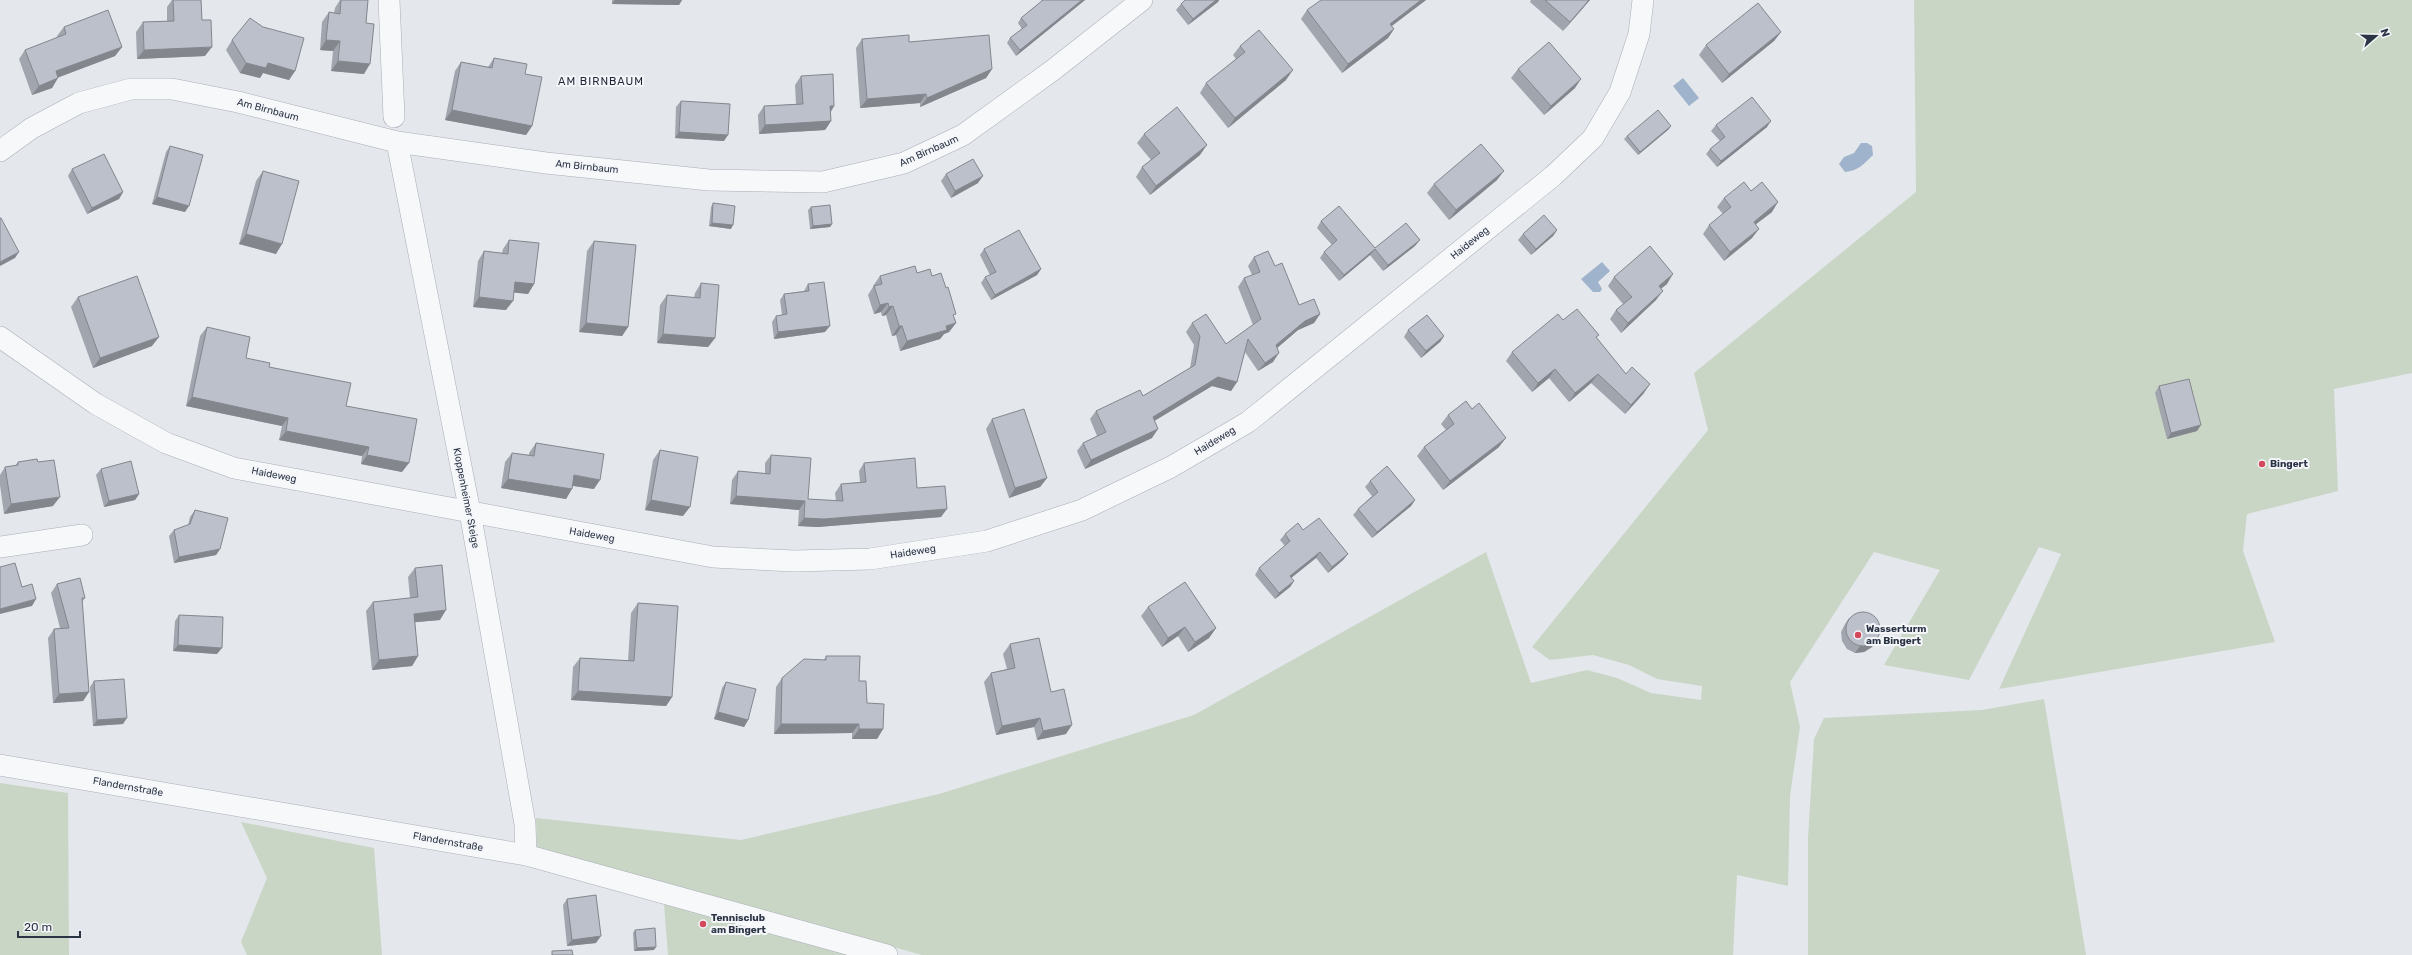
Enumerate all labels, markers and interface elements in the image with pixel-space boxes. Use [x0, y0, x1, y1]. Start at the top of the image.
north arrow [2356, 16, 2396, 56]
text: N [2377, 27, 2392, 39]
district label: AM BIRNBAUM [558, 75, 644, 88]
street label: Am Birnbaum [236, 96, 300, 124]
street label: Am Birnbaum [898, 133, 960, 169]
street label: Am Birnbaum [555, 158, 619, 176]
street label: Haideweg [1448, 224, 1492, 262]
street label: Haideweg [1192, 424, 1238, 458]
street label: Kloppenheimer Steige [450, 447, 482, 550]
place label: Bingert [2270, 458, 2308, 470]
marker: Bingert [2257, 459, 2267, 469]
street label: Haideweg [250, 465, 298, 485]
street label: Haideweg [568, 525, 616, 545]
street label: Haideweg [889, 542, 937, 562]
place label: Wasserturm am Bingert [1866, 623, 1926, 647]
marker: Wasserturm am Bingert [1853, 630, 1863, 640]
street label: Flandernstraße [92, 775, 164, 799]
street label: Flandernstraße [412, 830, 484, 854]
place label: Tennisclub am Bingert [711, 912, 766, 936]
scale bar [18, 913, 80, 939]
marker: Tennisclub am Bingert [698, 919, 708, 929]
text: 20 m [24, 920, 52, 934]

